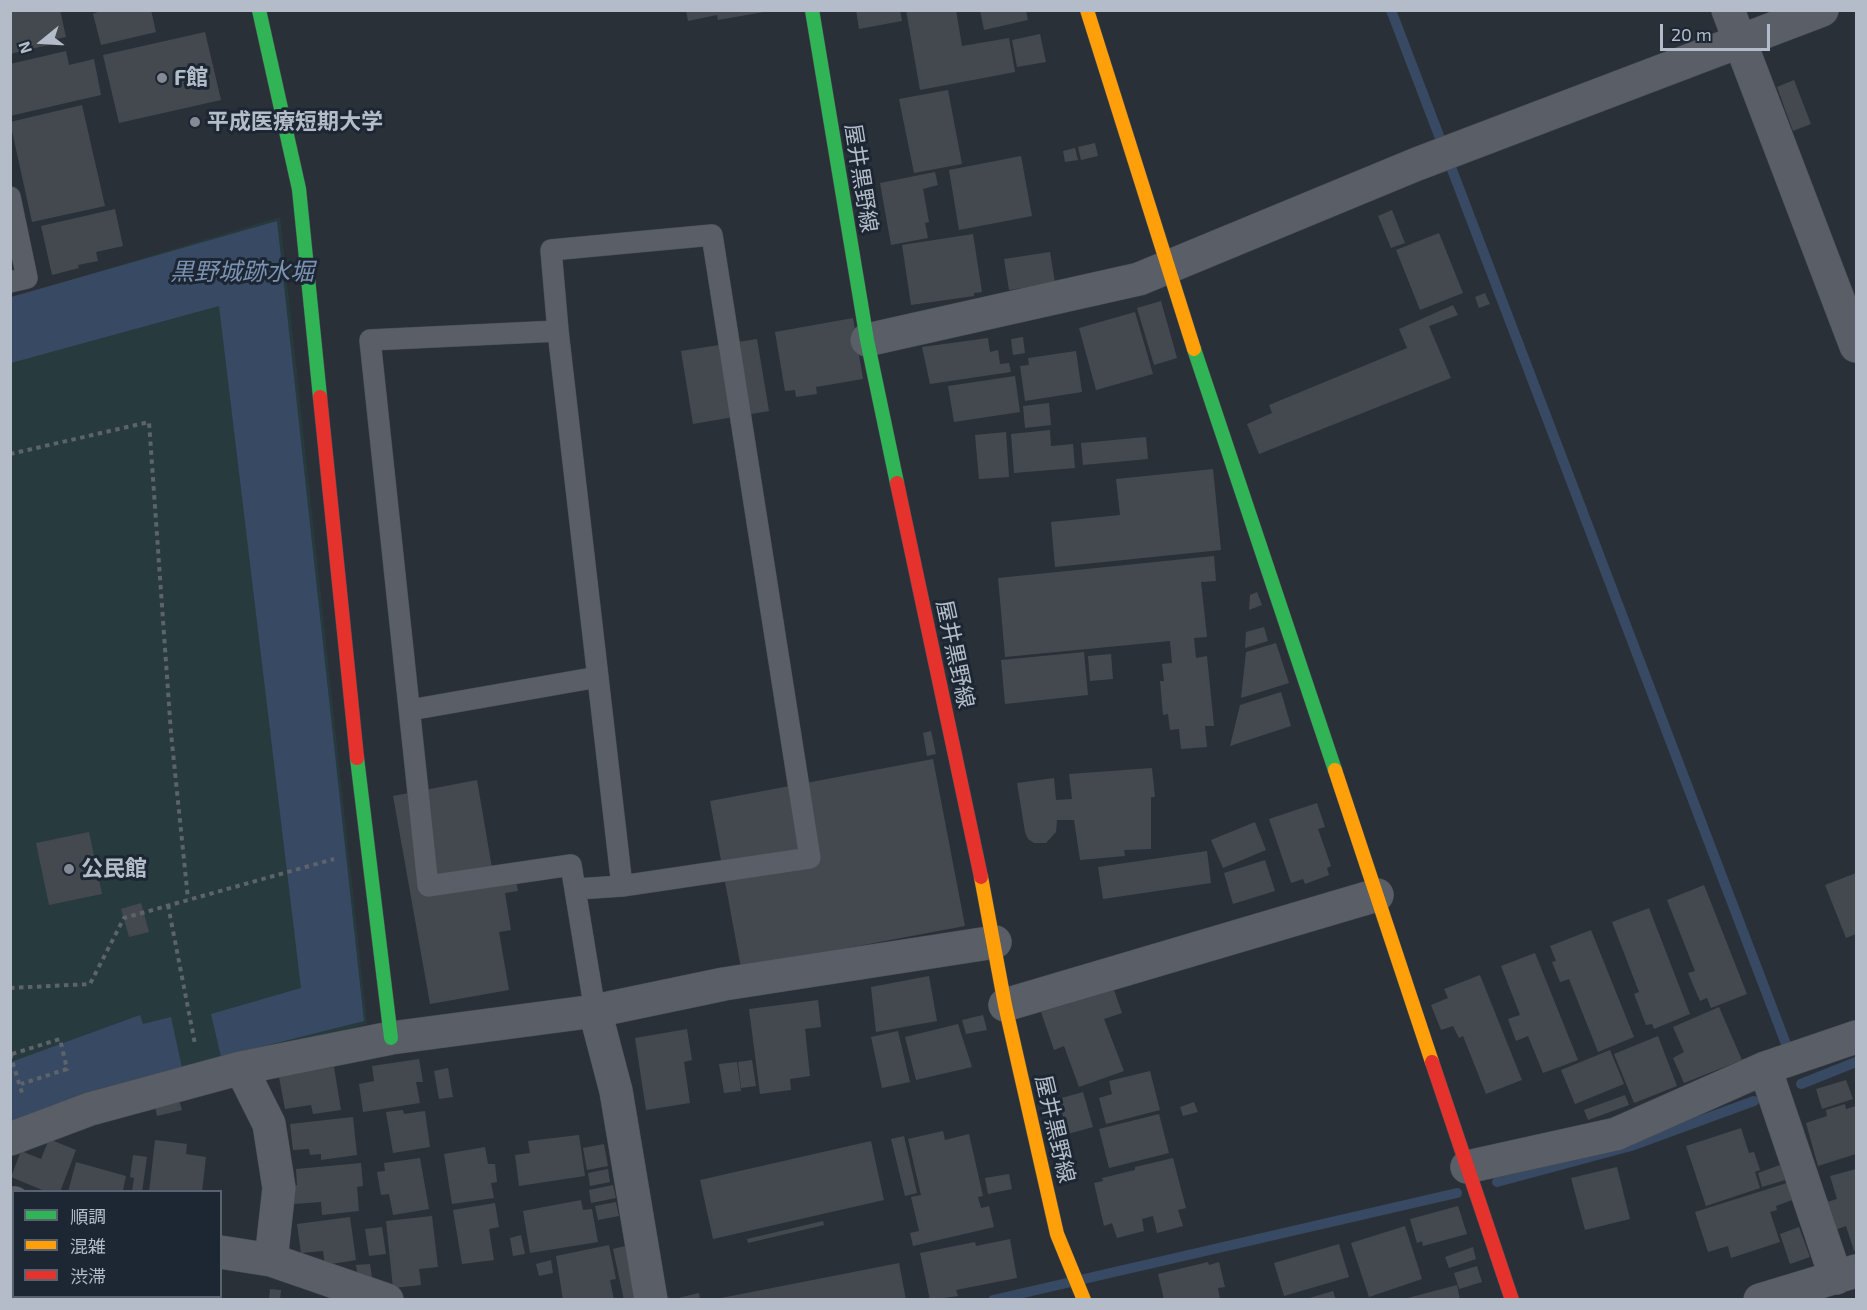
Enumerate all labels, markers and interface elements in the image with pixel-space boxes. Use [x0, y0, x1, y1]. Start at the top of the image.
north arrow [12, 12, 72, 72]
scale bar [1663, 12, 1772, 50]
text: 20 m [1671, 23, 1712, 45]
text: N [14, 39, 35, 56]
place label: F館 [174, 65, 208, 91]
marker: F館 [155, 71, 169, 85]
place label: 平成医療短期大学 [207, 109, 383, 135]
marker: 平成医療短期大学 [188, 115, 202, 129]
street label: 屋井黒野線 [839, 122, 883, 234]
water label: 黒野城跡水堀 [170, 258, 314, 286]
street label: 屋井黒野線 [931, 597, 979, 711]
place label: 公民館 [81, 856, 147, 882]
marker: 公民館 [62, 862, 76, 876]
street label: 屋井黒野線 [1030, 1072, 1080, 1186]
legend [12, 1190, 222, 1298]
text: 順調 [70, 1205, 106, 1227]
text: 混雑 [70, 1235, 106, 1257]
text: 渋滞 [70, 1265, 106, 1287]

